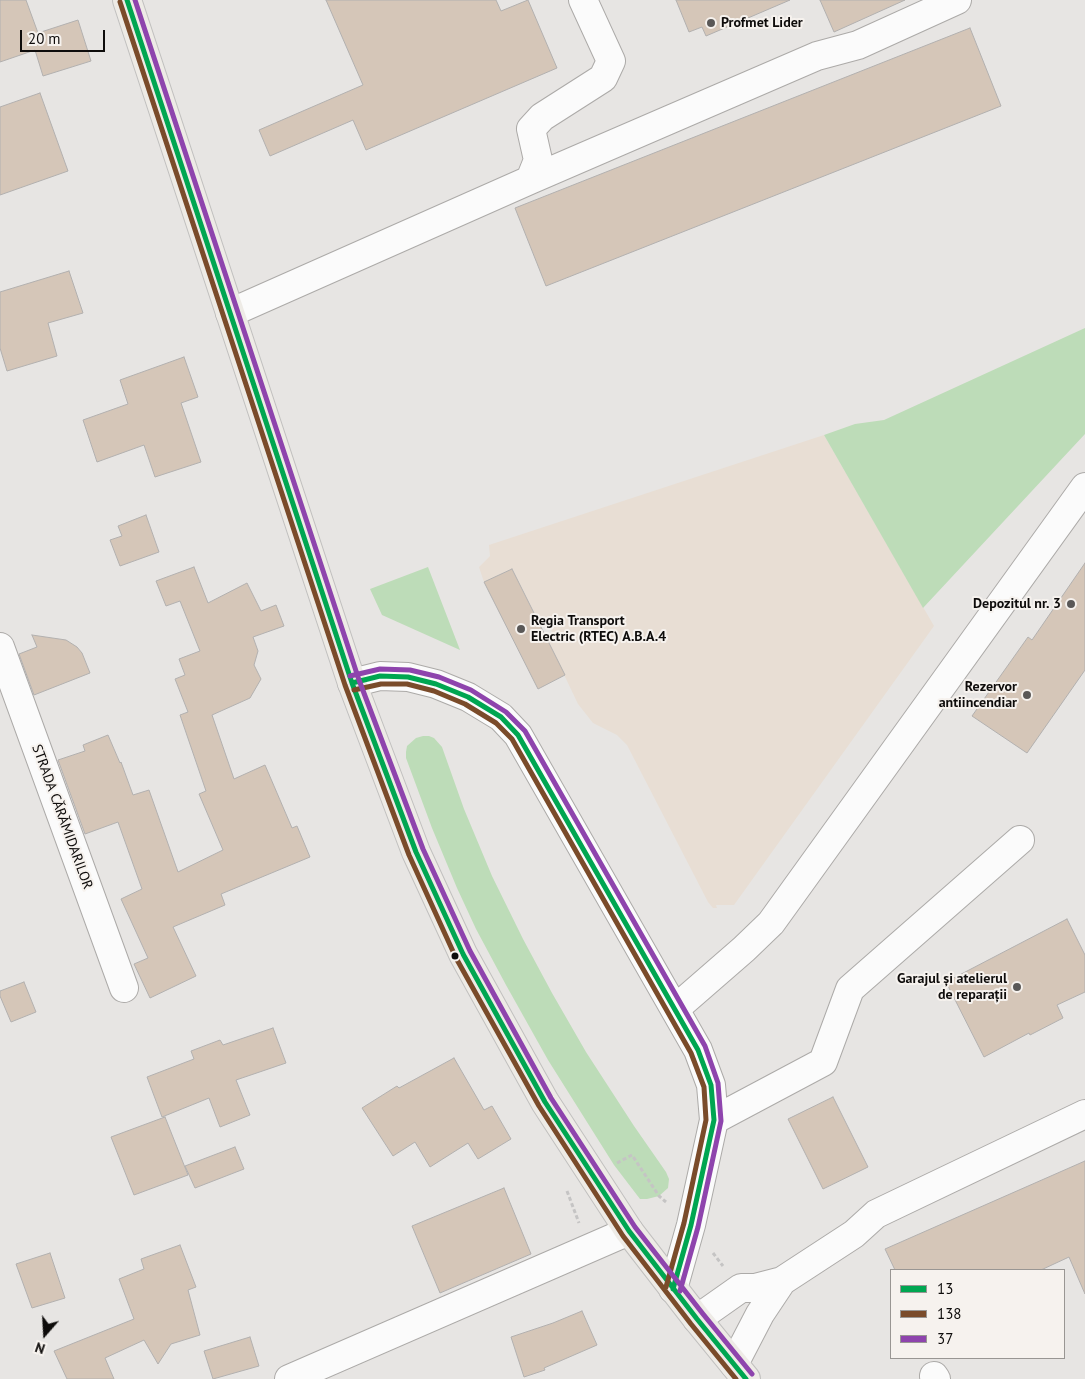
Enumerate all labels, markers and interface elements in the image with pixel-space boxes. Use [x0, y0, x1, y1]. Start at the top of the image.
place label: Profmet Lider [721, 15, 803, 31]
marker: Profmet Lider [705, 17, 717, 29]
scale bar [22, 20, 108, 52]
text: 20 m [28, 29, 61, 48]
place label: Depozitul nr. 3 [973, 596, 1061, 612]
marker: Depozitul nr. 3 [1065, 598, 1077, 610]
place label: Regia Transport Electric (RTEC) A.B.A.4 [531, 613, 666, 646]
marker: Regia Transport Electric (RTEC) A.B.A.4 [515, 623, 527, 635]
place label: Rezervor antiincendiar [939, 679, 1017, 712]
marker: Rezervor antiincendiar [1021, 689, 1033, 701]
street label: STRADA CĂRĂMIDARILOR [28, 742, 96, 892]
unlabelled marker [450, 951, 460, 961]
place label: Garajul și atelierul de reparații [897, 971, 1007, 1004]
marker: Garajul și atelierul de reparații [1011, 981, 1023, 993]
legend [890, 1269, 1065, 1359]
text: 13 [937, 1279, 953, 1298]
text: 138 [937, 1304, 962, 1323]
north arrow [20, 1309, 70, 1359]
text: 37 [937, 1329, 953, 1348]
text: N [33, 1338, 47, 1358]

